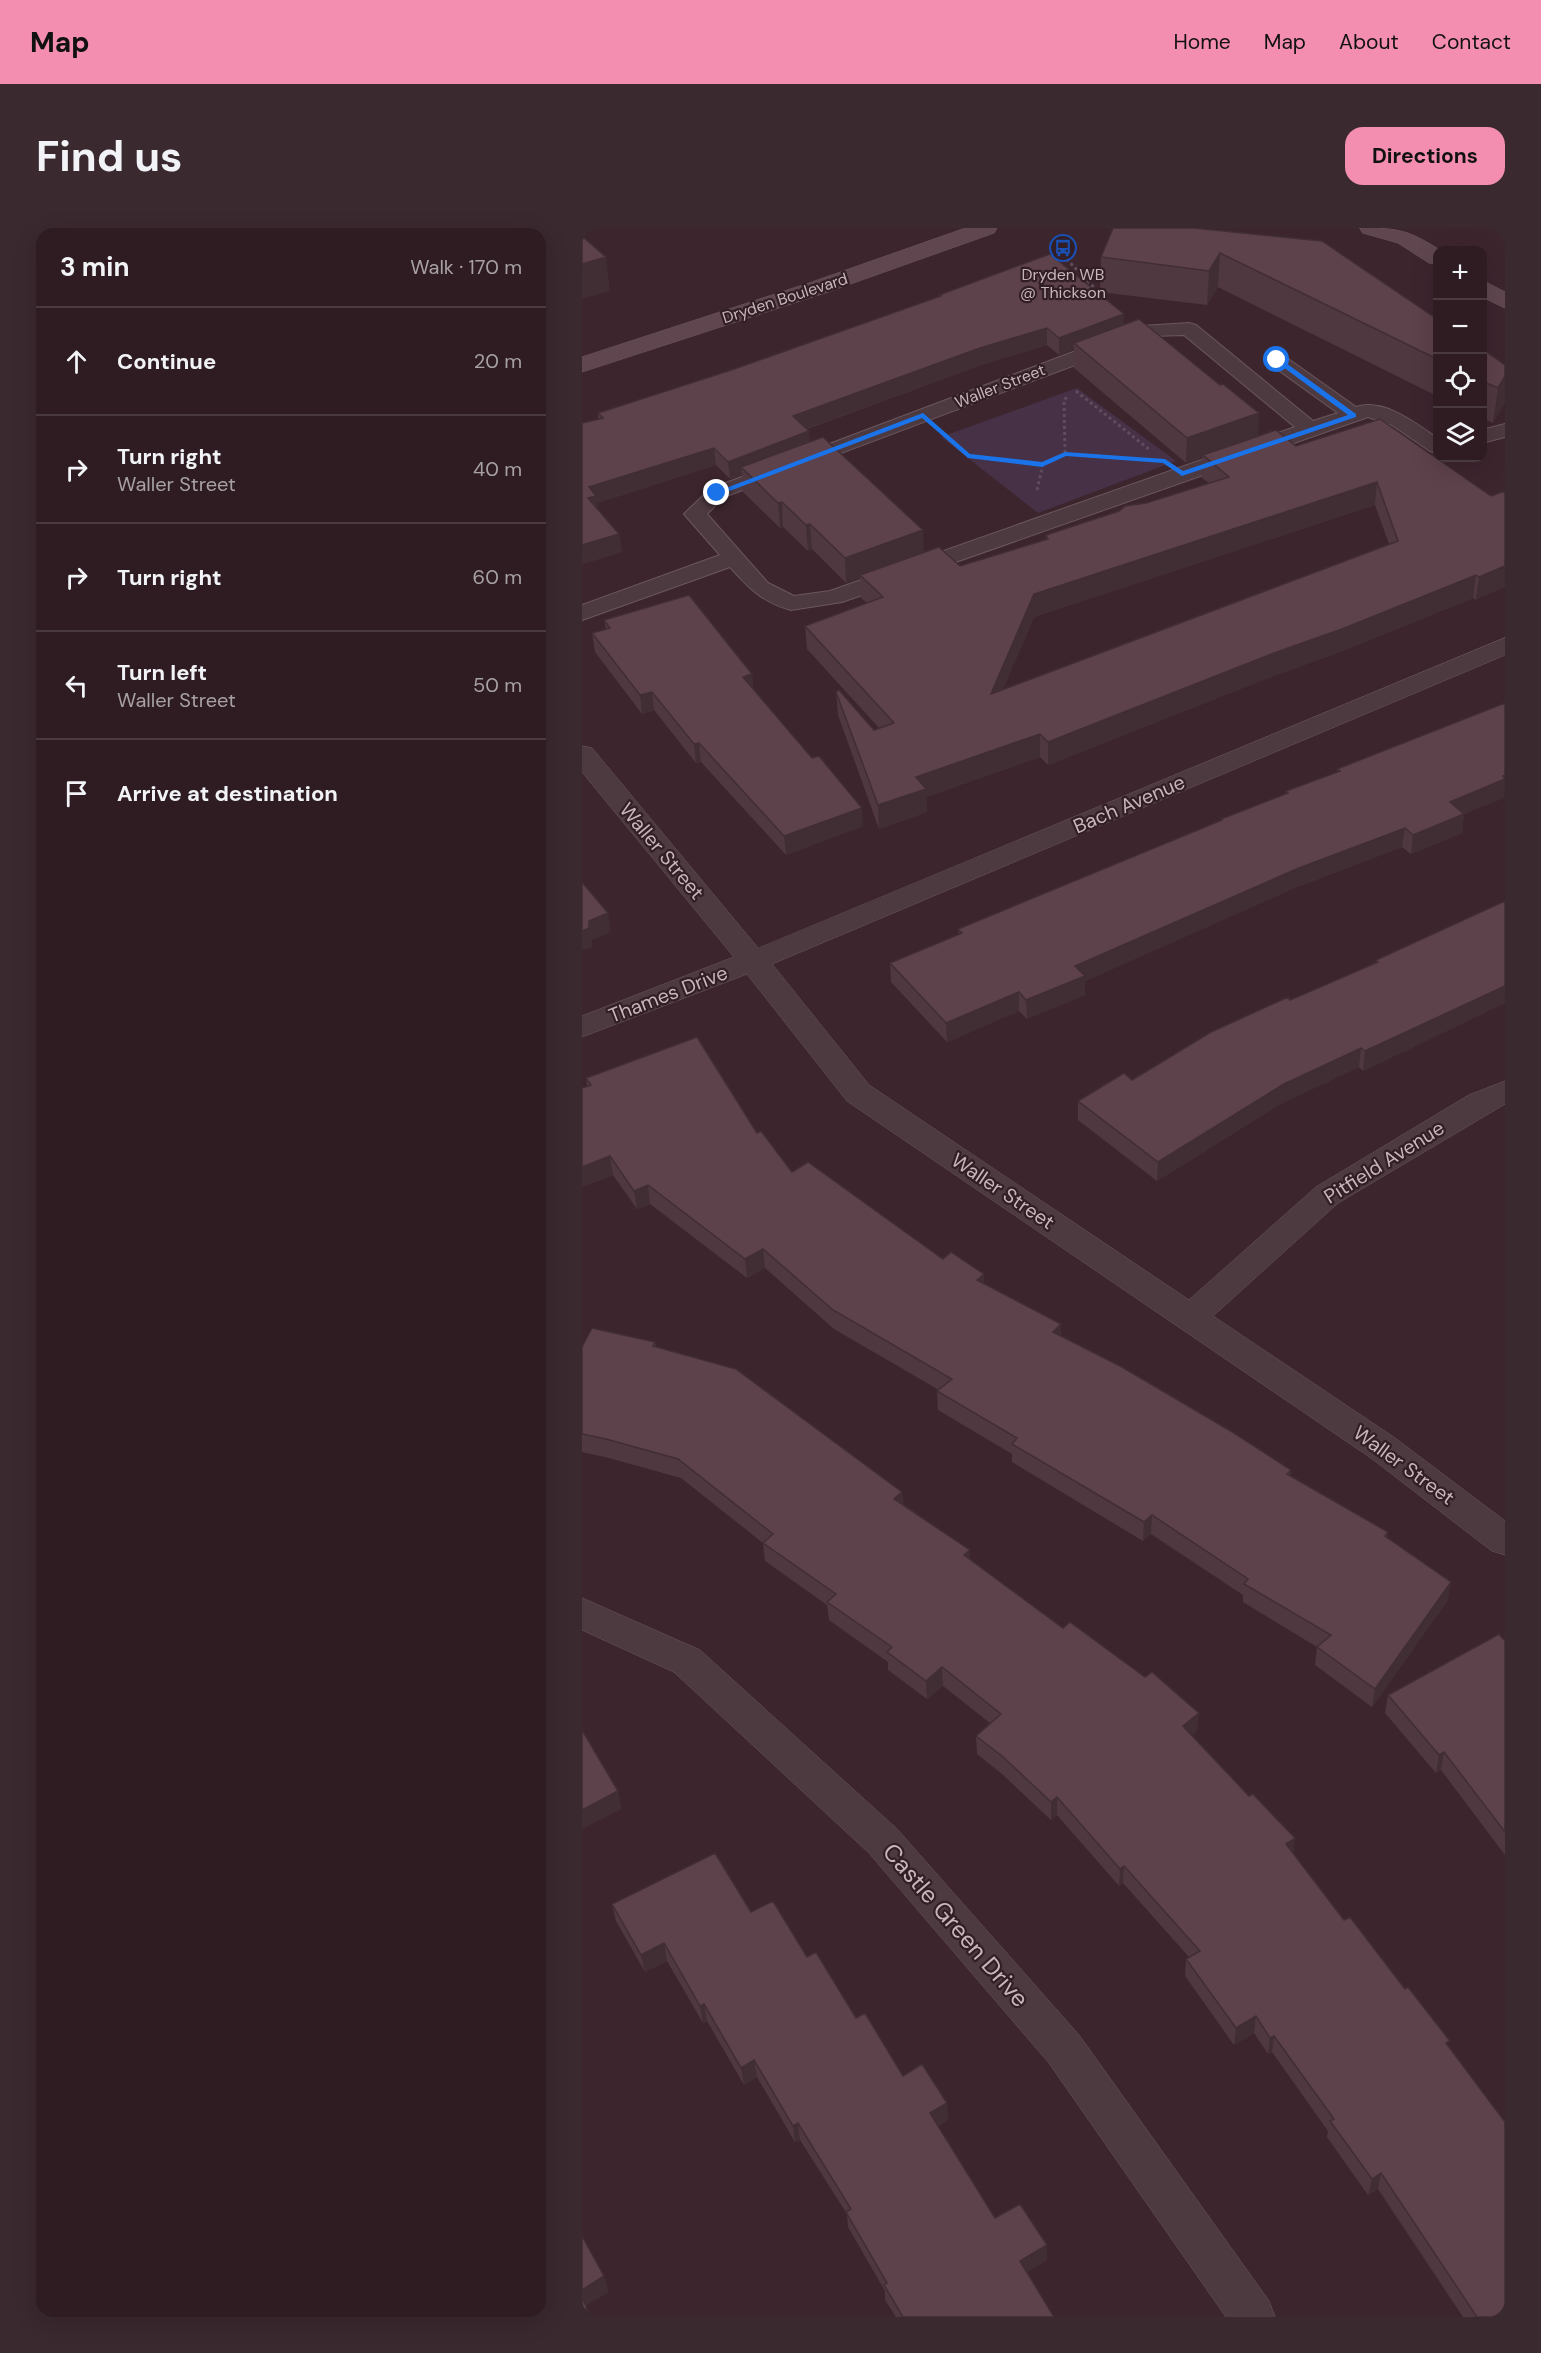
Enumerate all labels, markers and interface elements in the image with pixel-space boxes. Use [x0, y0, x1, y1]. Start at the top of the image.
text: Map [30, 24, 90, 61]
text: Home [1173, 28, 1231, 56]
text: Map [1264, 28, 1306, 56]
text: About [1339, 28, 1399, 56]
text: Contact [1432, 28, 1511, 56]
button: Directions [1345, 127, 1505, 185]
text: Find us [36, 129, 182, 184]
bus stop icon: Dryden WB @ Thickson [1048, 233, 1078, 263]
map controls [1433, 246, 1487, 462]
button: + [1433, 246, 1487, 300]
text: 3 min [60, 250, 129, 284]
text: Walk · 170 m [410, 254, 522, 280]
place label: Dryden WB @ Thickson [1020, 264, 1106, 303]
street label: Dryden Boulevard [720, 268, 850, 328]
button: − [1433, 300, 1487, 354]
icon: ahead [60, 345, 93, 378]
route start [1263, 346, 1289, 372]
text: Continue [117, 347, 216, 376]
text: 20 m [474, 348, 522, 374]
button: locate [1433, 354, 1487, 408]
street label: Waller Street [952, 359, 1048, 413]
button: layers [1433, 408, 1487, 462]
text: Turn right [117, 442, 222, 471]
icon: right [60, 453, 93, 486]
text: 40 m [473, 456, 522, 482]
text: Waller Street [117, 471, 236, 497]
route end [703, 479, 729, 505]
icon: right [60, 561, 93, 594]
text: Turn right [117, 563, 222, 592]
text: 60 m [473, 564, 522, 590]
text: Turn left [117, 658, 207, 687]
icon: left [60, 669, 93, 702]
text: 50 m [473, 672, 522, 698]
text: Waller Street [117, 687, 236, 713]
street label: Bach Avenue [1069, 769, 1189, 839]
icon: arrive [60, 777, 93, 810]
text: Arrive at destination [117, 779, 338, 808]
street label: Waller Street [614, 797, 710, 905]
street label: Thames Drive [605, 959, 731, 1029]
street label: Pitfield Avenue [1319, 1115, 1449, 1209]
street label: Waller Street [946, 1147, 1060, 1235]
street label: Waller Street [1348, 1420, 1460, 1511]
street label: Castle Green Drive [876, 1837, 1036, 2013]

